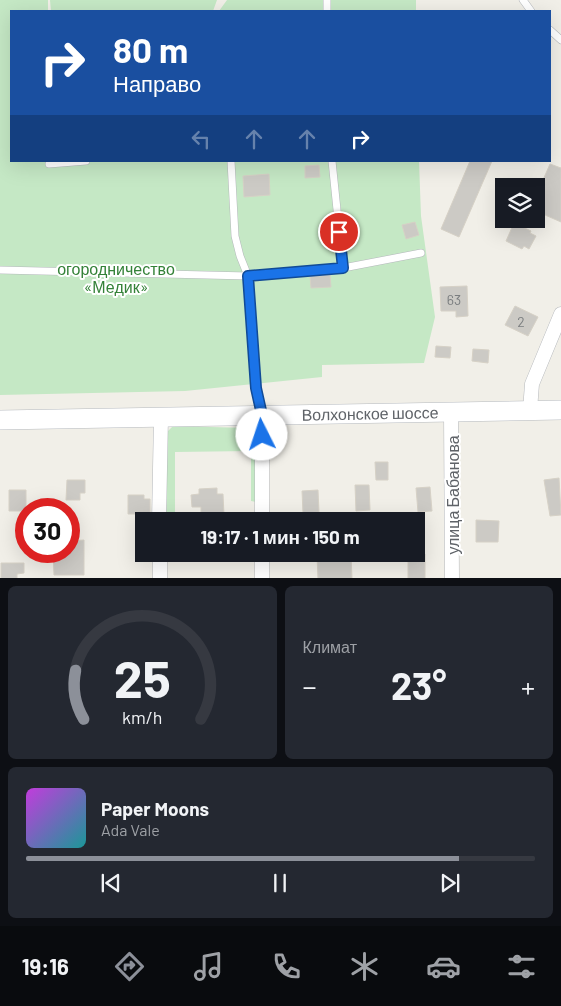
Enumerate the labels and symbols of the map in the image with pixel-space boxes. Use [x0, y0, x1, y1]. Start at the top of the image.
pin [318, 211, 360, 253]
park label: огородничество «Медик» [57, 259, 175, 296]
house number: 63 [447, 291, 461, 308]
house number: 2 [517, 313, 525, 330]
street label: Волхонское шоссе [301, 402, 439, 424]
position arrow [235, 408, 287, 460]
street label: улица Бабанова [443, 435, 462, 555]
speed limit sign: 30 [15, 498, 80, 563]

